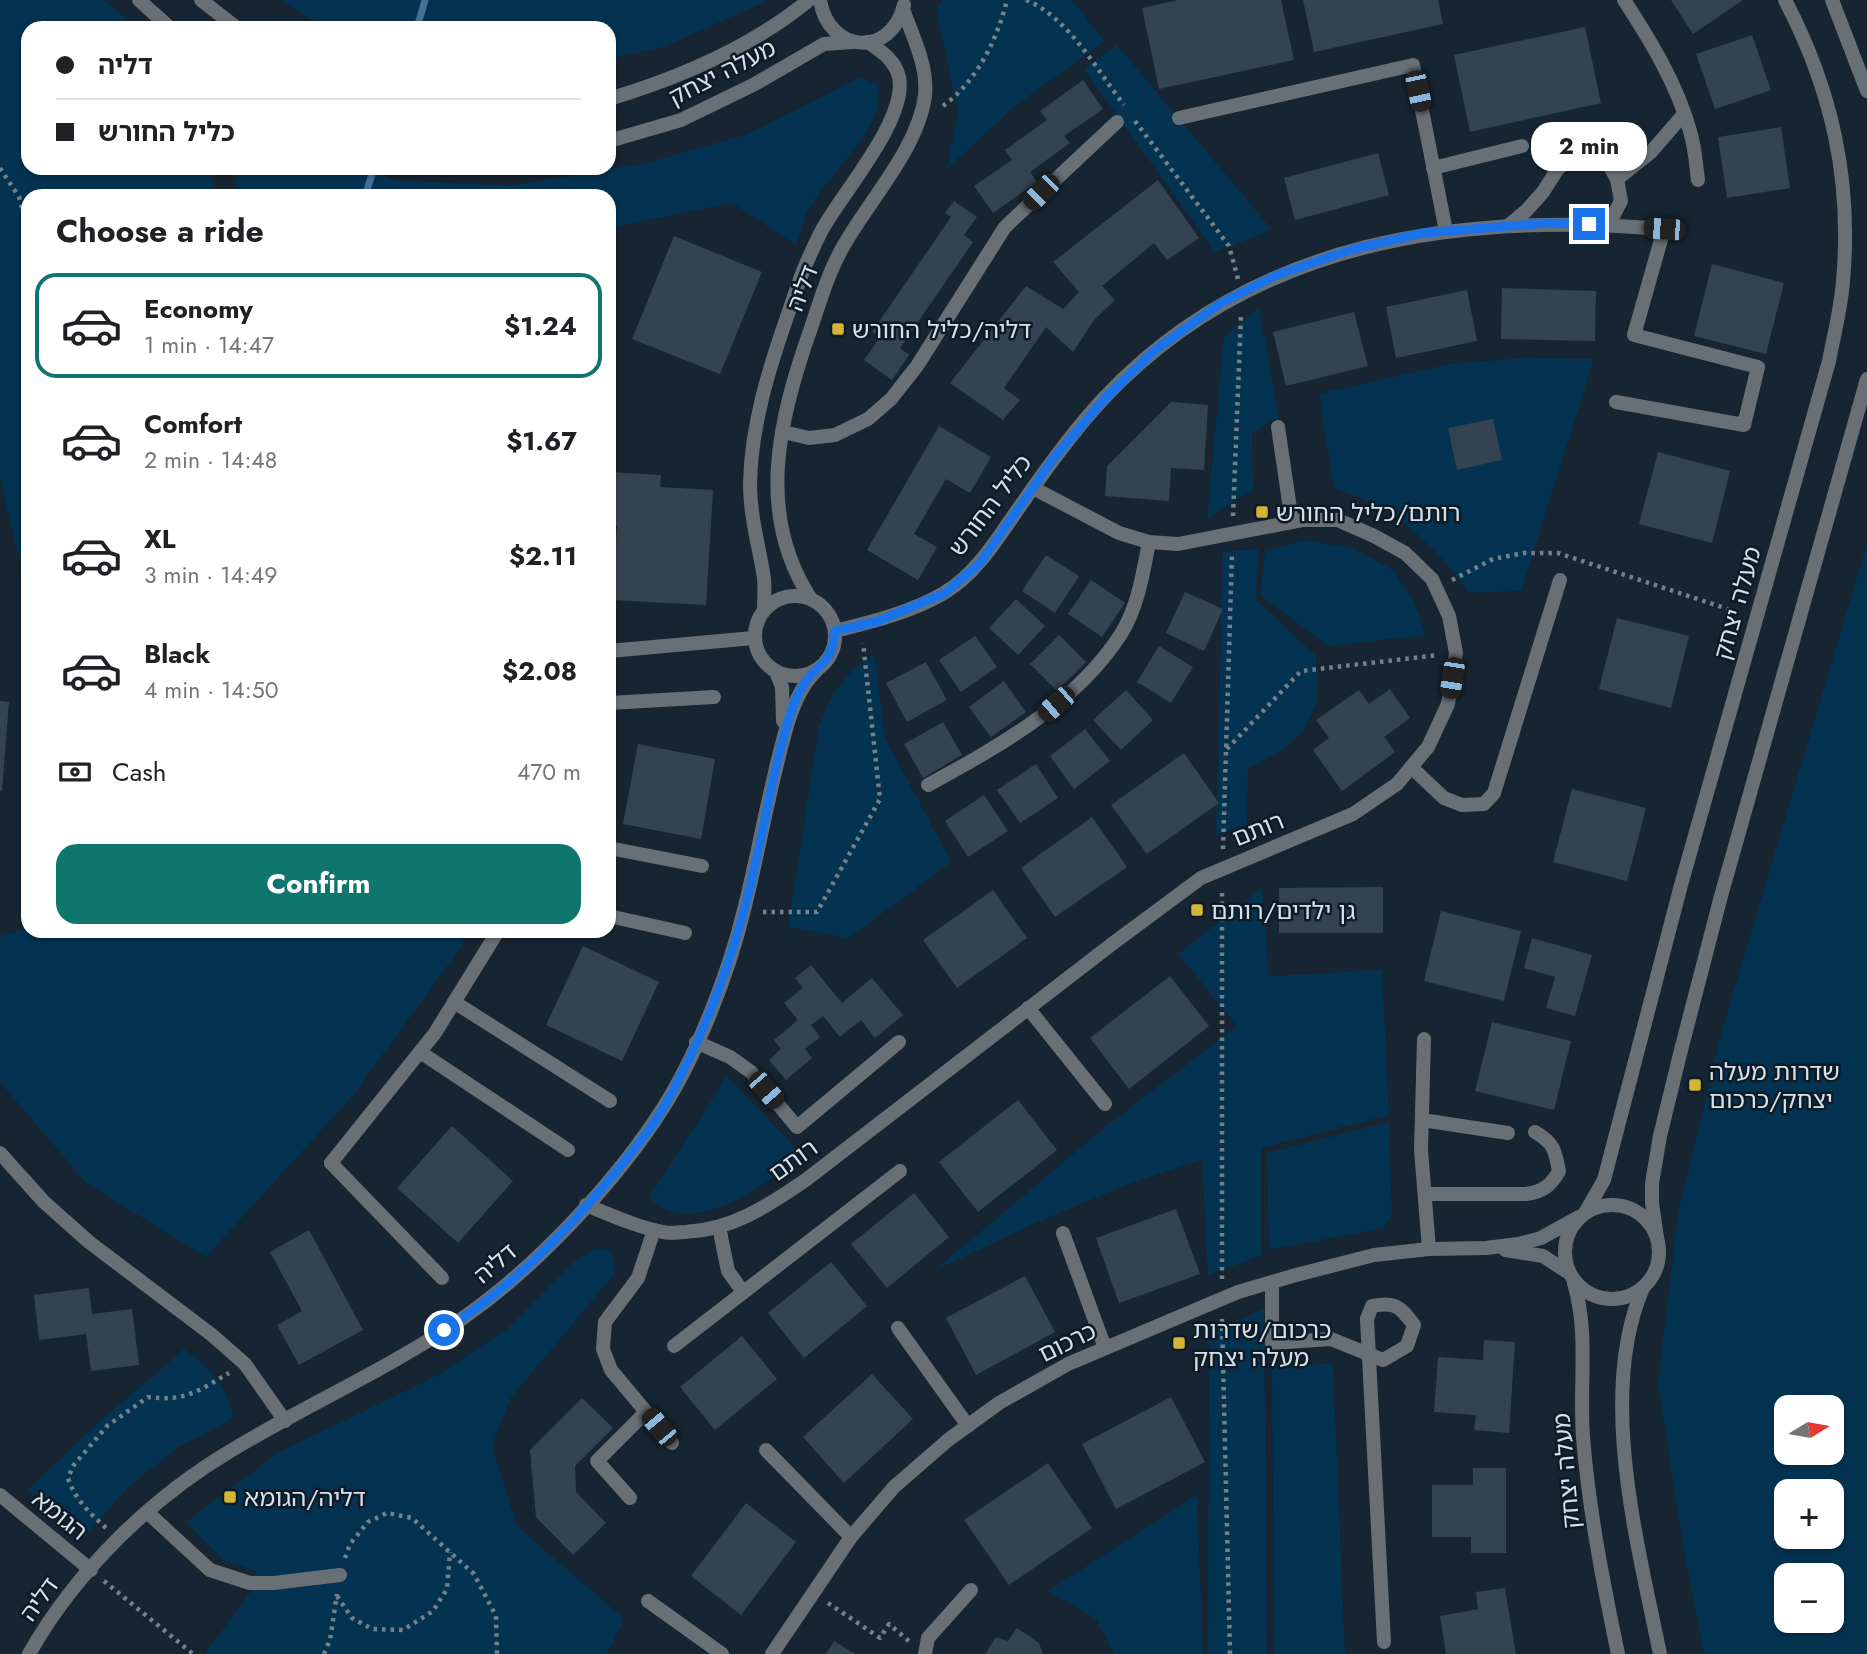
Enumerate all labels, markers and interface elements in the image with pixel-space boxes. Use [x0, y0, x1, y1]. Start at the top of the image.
street label: מעלה יצחק [662, 30, 782, 114]
text: דליה [98, 46, 153, 84]
car [1404, 68, 1433, 114]
text: כליל החורש [98, 113, 235, 151]
callout: 2 min [1531, 122, 1647, 172]
text: 2 min [1559, 129, 1619, 163]
car [1019, 170, 1064, 214]
text: Choose a ride [56, 208, 264, 254]
route end [1573, 208, 1605, 240]
car [1643, 217, 1686, 241]
street label: דליה [777, 260, 827, 316]
text: Economy [144, 290, 253, 328]
icon: car [60, 294, 123, 357]
text: $1.24 [504, 307, 577, 345]
place label: דליה/כליל החורש [852, 312, 1031, 347]
marker: דליה/כליל החורש [830, 321, 846, 337]
text: 1 min · 14:47 [144, 328, 274, 362]
text: Comfort [144, 405, 242, 443]
icon: car [60, 409, 123, 472]
text: $1.67 [506, 422, 577, 460]
text: 2 min · 14:48 [144, 443, 277, 477]
street label: כליל החורש [940, 447, 1040, 563]
place label: רותם/כליל החורש [1276, 495, 1461, 530]
marker: רותם/כליל החורש [1254, 504, 1270, 520]
text: XL [144, 520, 176, 558]
icon: car [60, 524, 123, 587]
text: $2.11 [509, 537, 577, 575]
street label: מעלה יצחק [1704, 542, 1770, 664]
text: 3 min · 14:49 [144, 558, 277, 592]
text: Black [144, 635, 210, 673]
icon: car [60, 639, 123, 702]
text: $2.08 [502, 652, 577, 690]
car [1439, 656, 1466, 700]
text: 4 min · 14:50 [144, 673, 278, 707]
car [1034, 682, 1079, 726]
icon: cash [56, 753, 94, 791]
text: Cash [112, 753, 166, 791]
text: 470 m [517, 755, 581, 789]
street label: רותם [1227, 803, 1289, 855]
button: Confirm [56, 844, 581, 924]
place label: גן ילדים/רותם [1211, 893, 1355, 928]
marker: גן ילדים/רותם [1189, 902, 1205, 918]
place label: שדרות מעלה יצחק/כרכום [1709, 1054, 1840, 1117]
car [745, 1067, 788, 1113]
marker: שדרות מעלה יצחק/כרכום [1687, 1077, 1703, 1093]
street label: רותם [761, 1130, 825, 1190]
street label: דליה [466, 1234, 524, 1292]
place label: כרכום/שדרות מעלה יצחק [1193, 1312, 1331, 1375]
street label: כרכום [1032, 1313, 1102, 1371]
route start [428, 1314, 460, 1346]
marker: כרכום/שדרות מעלה יצחק [1171, 1335, 1187, 1351]
north arrow [1774, 1395, 1844, 1465]
map controls [1774, 1395, 1844, 1633]
car [638, 1404, 681, 1450]
street label: מעלה יצחק [1544, 1412, 1588, 1530]
button: + [1774, 1479, 1844, 1549]
place label: דליה/הגומא [244, 1480, 366, 1515]
street label: הגומא [25, 1482, 95, 1548]
marker: דליה/הגומא [222, 1489, 238, 1505]
button: − [1774, 1563, 1844, 1633]
street label: דליה [11, 1570, 67, 1628]

